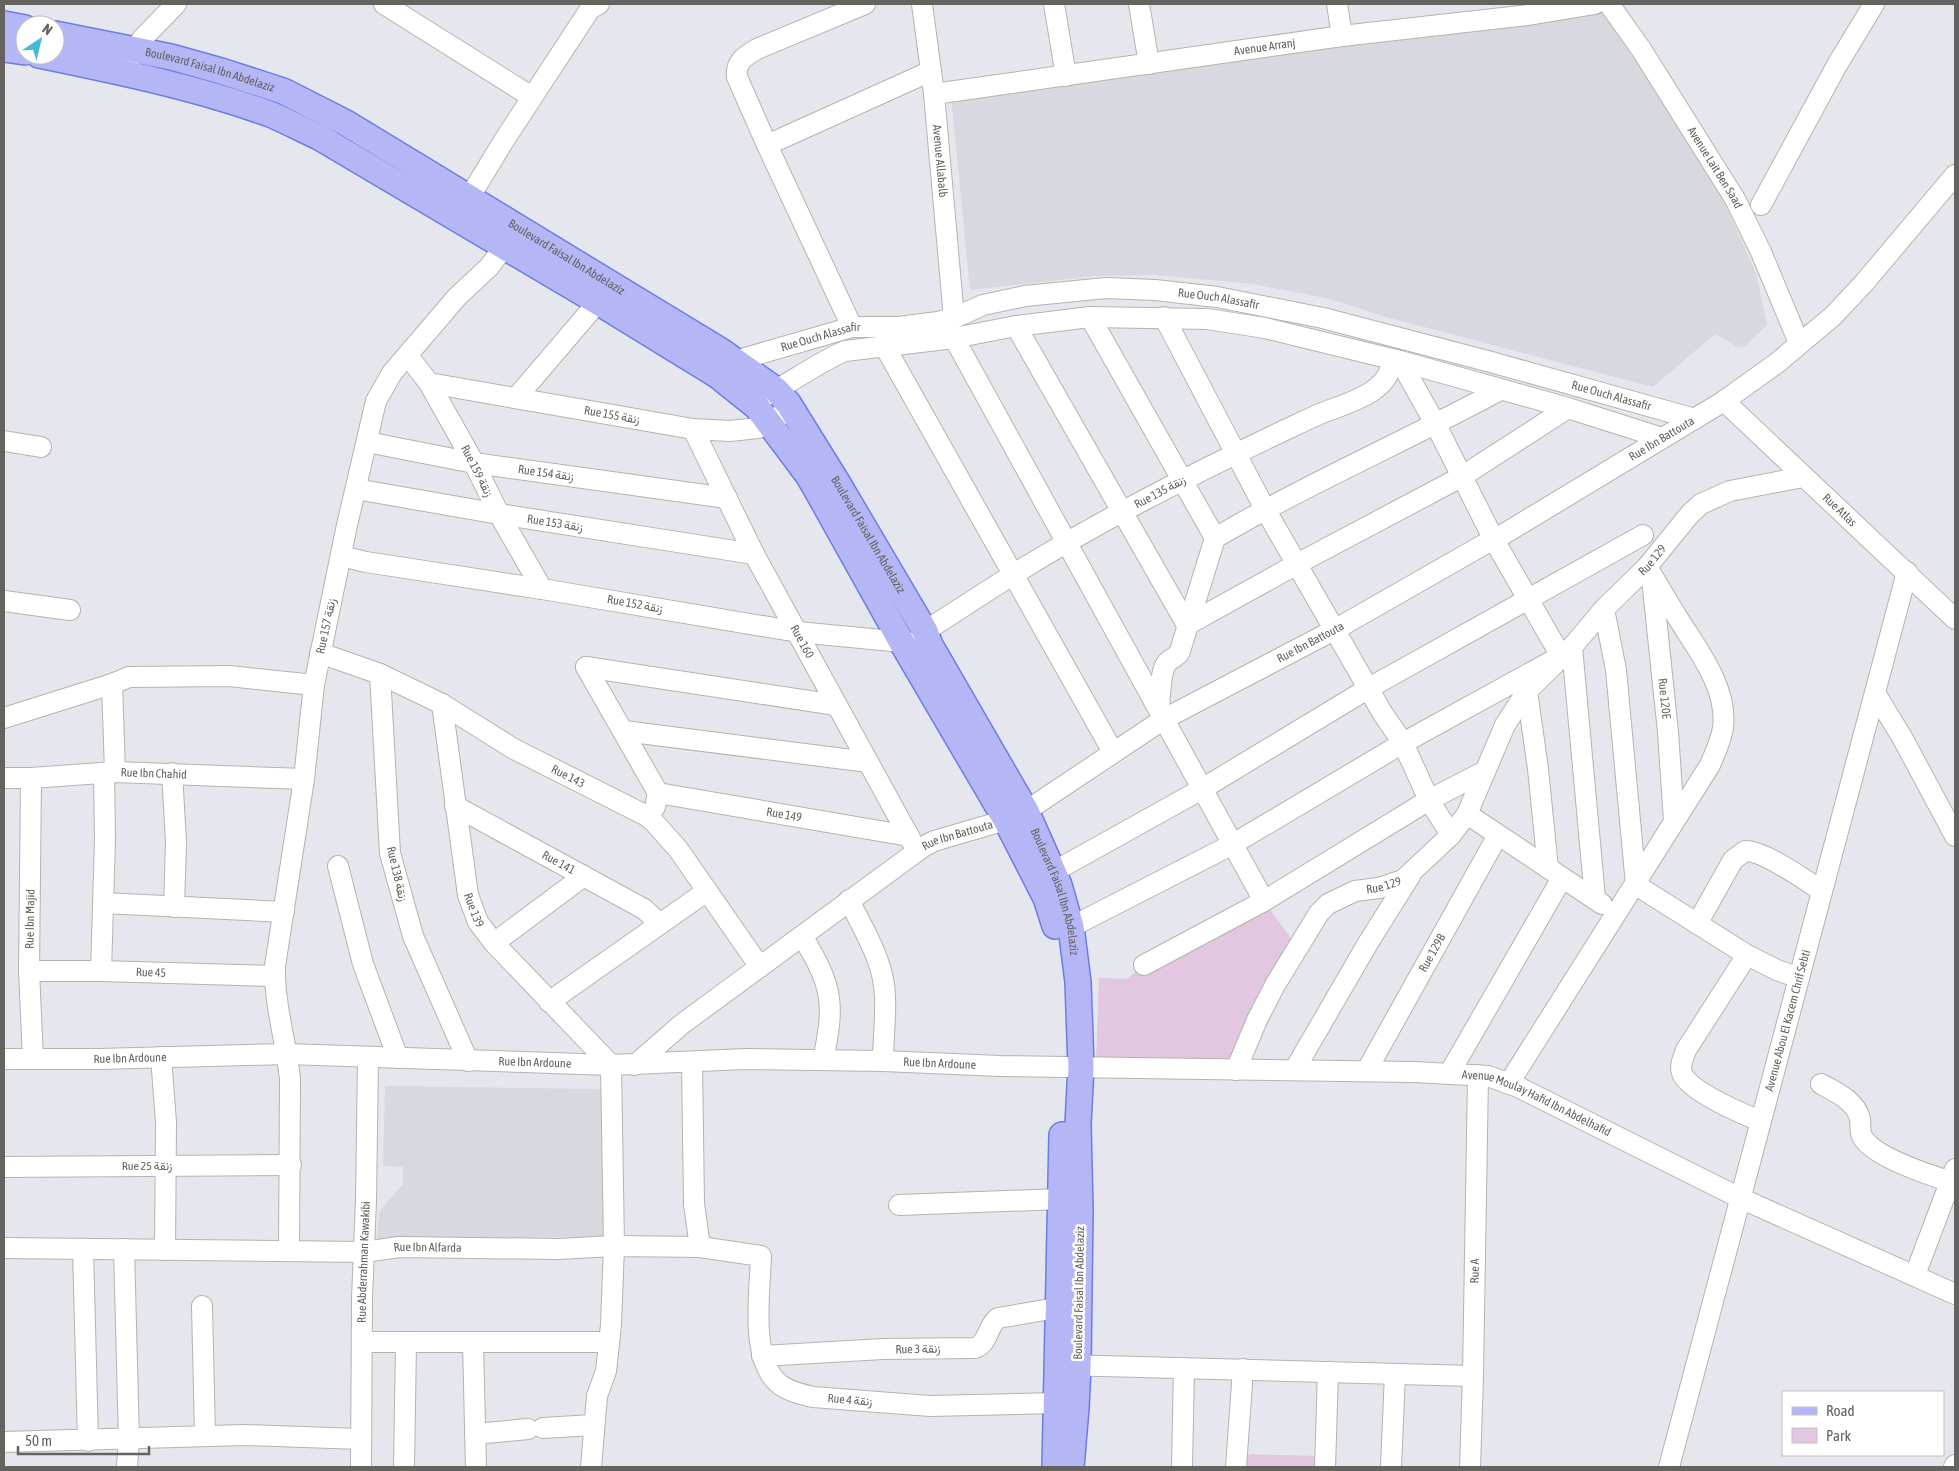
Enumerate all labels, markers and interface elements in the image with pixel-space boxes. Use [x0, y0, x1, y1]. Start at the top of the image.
north arrow [15, 15, 65, 65]
text: N [39, 20, 55, 38]
street label: Avenue Arranj [1233, 36, 1296, 58]
street label: Boulevard Faisal Ibn Abdelaziz [144, 45, 277, 95]
street label: Avenue Allabalb [930, 124, 950, 198]
street label: Avenue Lait Ben Saad [1684, 124, 1746, 211]
street label: Boulevard Faisal Ibn Abdelaziz [506, 216, 628, 298]
street label: Rue Ouch Alassafir [1177, 286, 1261, 312]
street label: Rue Ouch Alassafir [779, 320, 861, 354]
street label: Rue Ouch Alassafir [1570, 378, 1653, 414]
street label: Rue 155 زنقة [583, 403, 641, 428]
street label: Rue Ibn Battouta [1626, 414, 1697, 464]
street label: Rue 159 زنقة [457, 443, 496, 500]
street label: Rue 154 زنقة [517, 462, 575, 485]
street label: Boulevard Faisal Ibn Abdelaziz [828, 473, 908, 596]
street label: Rue 135 زنقة [1132, 473, 1189, 512]
street label: Rue Atlas [1820, 491, 1859, 529]
street label: Rue 153 زنقة [526, 512, 584, 535]
street label: Rue 129 [1635, 542, 1669, 578]
street label: Rue 152 زنقة [606, 592, 664, 617]
street label: Rue 157 زنقة [313, 597, 340, 655]
street label: Rue Ibn Battouta [1275, 619, 1346, 666]
street label: Rue 160 [787, 623, 817, 661]
street label: Rue 120E [1655, 677, 1674, 719]
street label: Rue 143 [549, 762, 587, 791]
street label: Rue Ibn Chahid [120, 765, 187, 782]
street label: Rue 149 [765, 805, 803, 825]
street label: Rue Ibn Battouta [919, 817, 994, 853]
street label: Boulevard Faisal Ibn Abdelaziz [1028, 826, 1082, 957]
street label: Rue 138 زنقة [383, 845, 410, 903]
street label: Rue 141 [540, 848, 578, 877]
street label: Rue 129 [1365, 874, 1403, 897]
street label: Rue Ibn Majid [22, 889, 38, 949]
street label: Rue 139 [461, 891, 487, 931]
street label: Rue 129B [1416, 931, 1449, 975]
street label: Avenue Abou El Kacem Chrif Sebti [1762, 948, 1813, 1093]
street label: Rue 45 [136, 965, 166, 980]
street label: Rue Ibn Ardoune [93, 1050, 167, 1066]
street label: Rue Ibn Ardoune [498, 1054, 572, 1071]
street label: Rue Ibn Ardoune [903, 1055, 976, 1072]
street label: Avenue Moulay Hafid Ibn Abdelhafid [1461, 1068, 1613, 1139]
street label: Rue 25 زنقة [122, 1159, 172, 1174]
street label: Rue Abderrahman Kawakibi [355, 1201, 373, 1323]
street label: Boulevard Faisal Ibn Abdelaziz [1071, 1225, 1087, 1360]
street label: Rue Ibn Alfarda [393, 1240, 462, 1255]
street label: Rue A [1468, 1258, 1482, 1284]
street label: Rue 3 زنقة [895, 1342, 941, 1357]
street label: Rue 4 زنقة [827, 1391, 873, 1410]
legend [1782, 1391, 1944, 1456]
text: Road [1826, 1402, 1855, 1419]
scale bar [18, 1424, 149, 1456]
text: Park [1826, 1427, 1851, 1444]
text: 50 m [25, 1432, 52, 1449]

